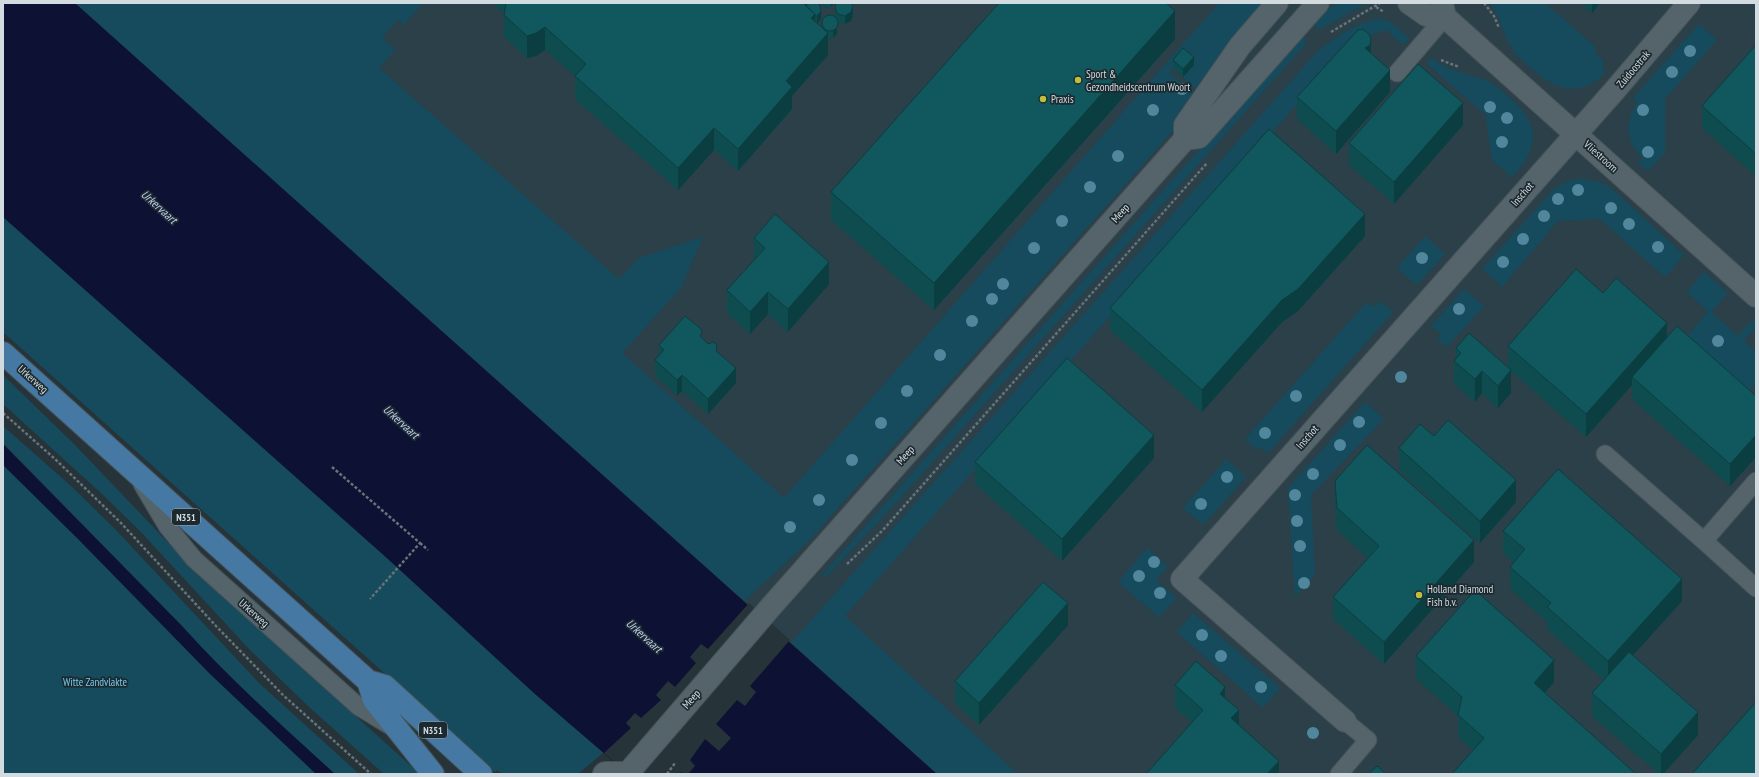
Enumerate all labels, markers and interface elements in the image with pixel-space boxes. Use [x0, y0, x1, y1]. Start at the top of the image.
street label: Zuidoostrak [1613, 47, 1653, 91]
place label: Sport & Gezondheidscentrum Woort [1086, 67, 1190, 94]
marker: Sport & Gezondheidscentrum Woort [1073, 75, 1083, 85]
place label: Praxis [1051, 92, 1074, 106]
marker: Praxis [1038, 94, 1048, 104]
street label: Vliestroom [1580, 136, 1621, 175]
street label: Inschot [1508, 179, 1536, 209]
water label: Urkervaart [138, 187, 182, 228]
street label: Meep [1108, 200, 1132, 225]
street label: Urkerweg [15, 362, 51, 396]
water label: Urkervaart [380, 402, 424, 443]
street label: Inschot [1293, 422, 1321, 452]
street label: Meep [893, 442, 917, 467]
road number: N351 [172, 509, 200, 525]
place label: Holland Diamond Fish b.v. [1427, 582, 1493, 609]
marker: Holland Diamond Fish b.v. [1414, 590, 1424, 600]
street label: Urkerweg [236, 596, 272, 630]
water label: Urkervaart [623, 616, 667, 657]
park label: Witte Zandvlakte [63, 675, 127, 689]
street label: Meep [679, 686, 703, 711]
road number: N351 [419, 722, 447, 738]

